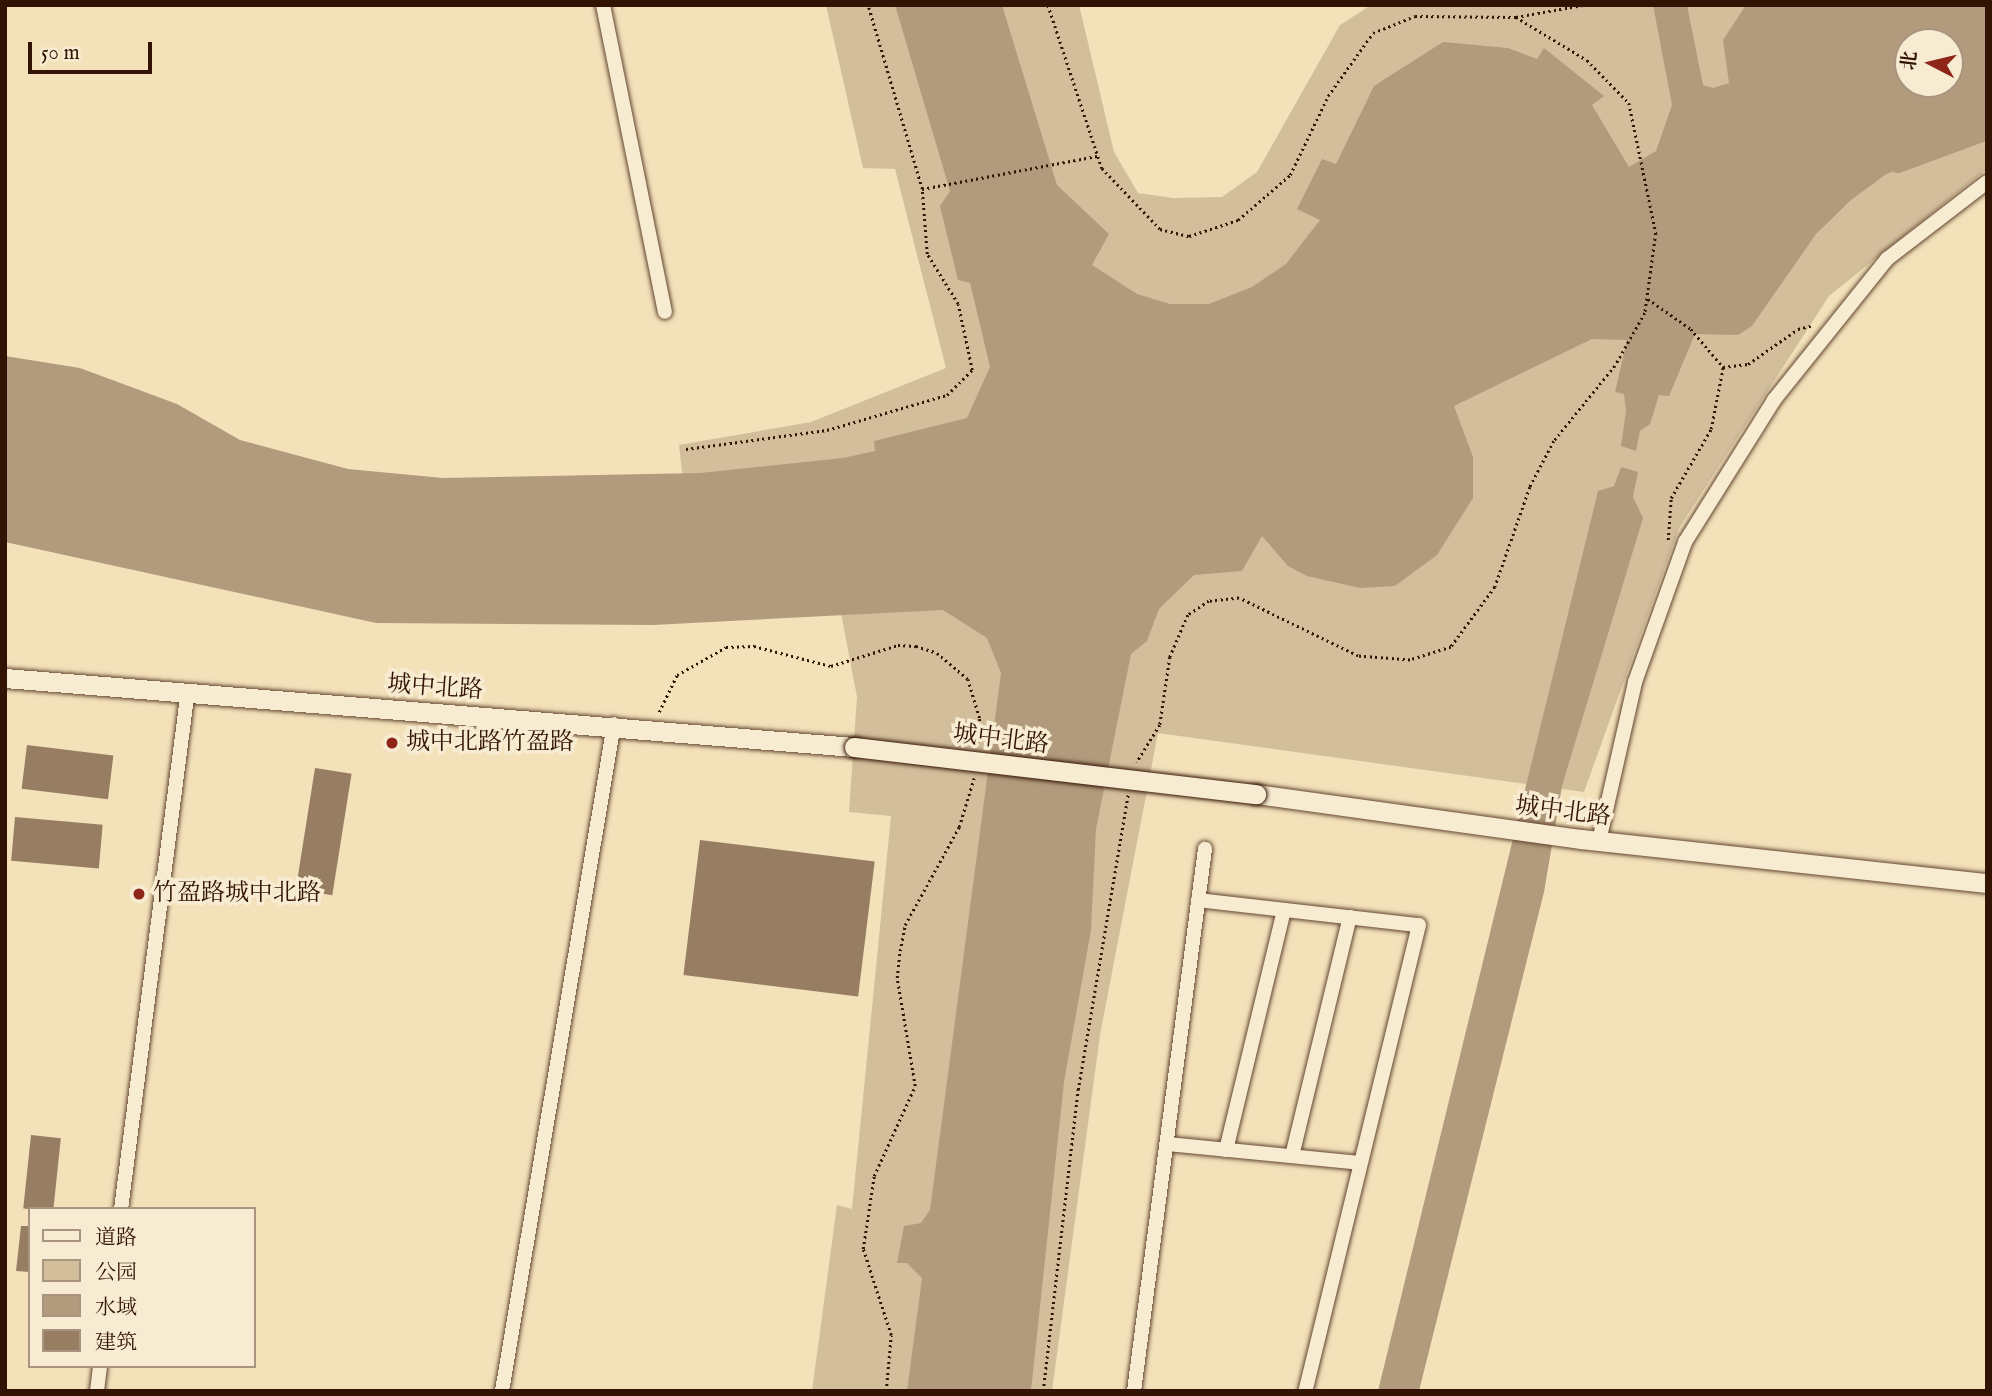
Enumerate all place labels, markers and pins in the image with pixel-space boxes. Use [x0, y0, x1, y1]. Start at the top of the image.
place label: 城中北路竹盈路 [406, 729, 574, 757]
marker: 城中北路竹盈路 [384, 735, 400, 751]
place label: 竹盈路城中北路 [153, 880, 321, 908]
marker: 竹盈路城中北路 [131, 886, 147, 902]

